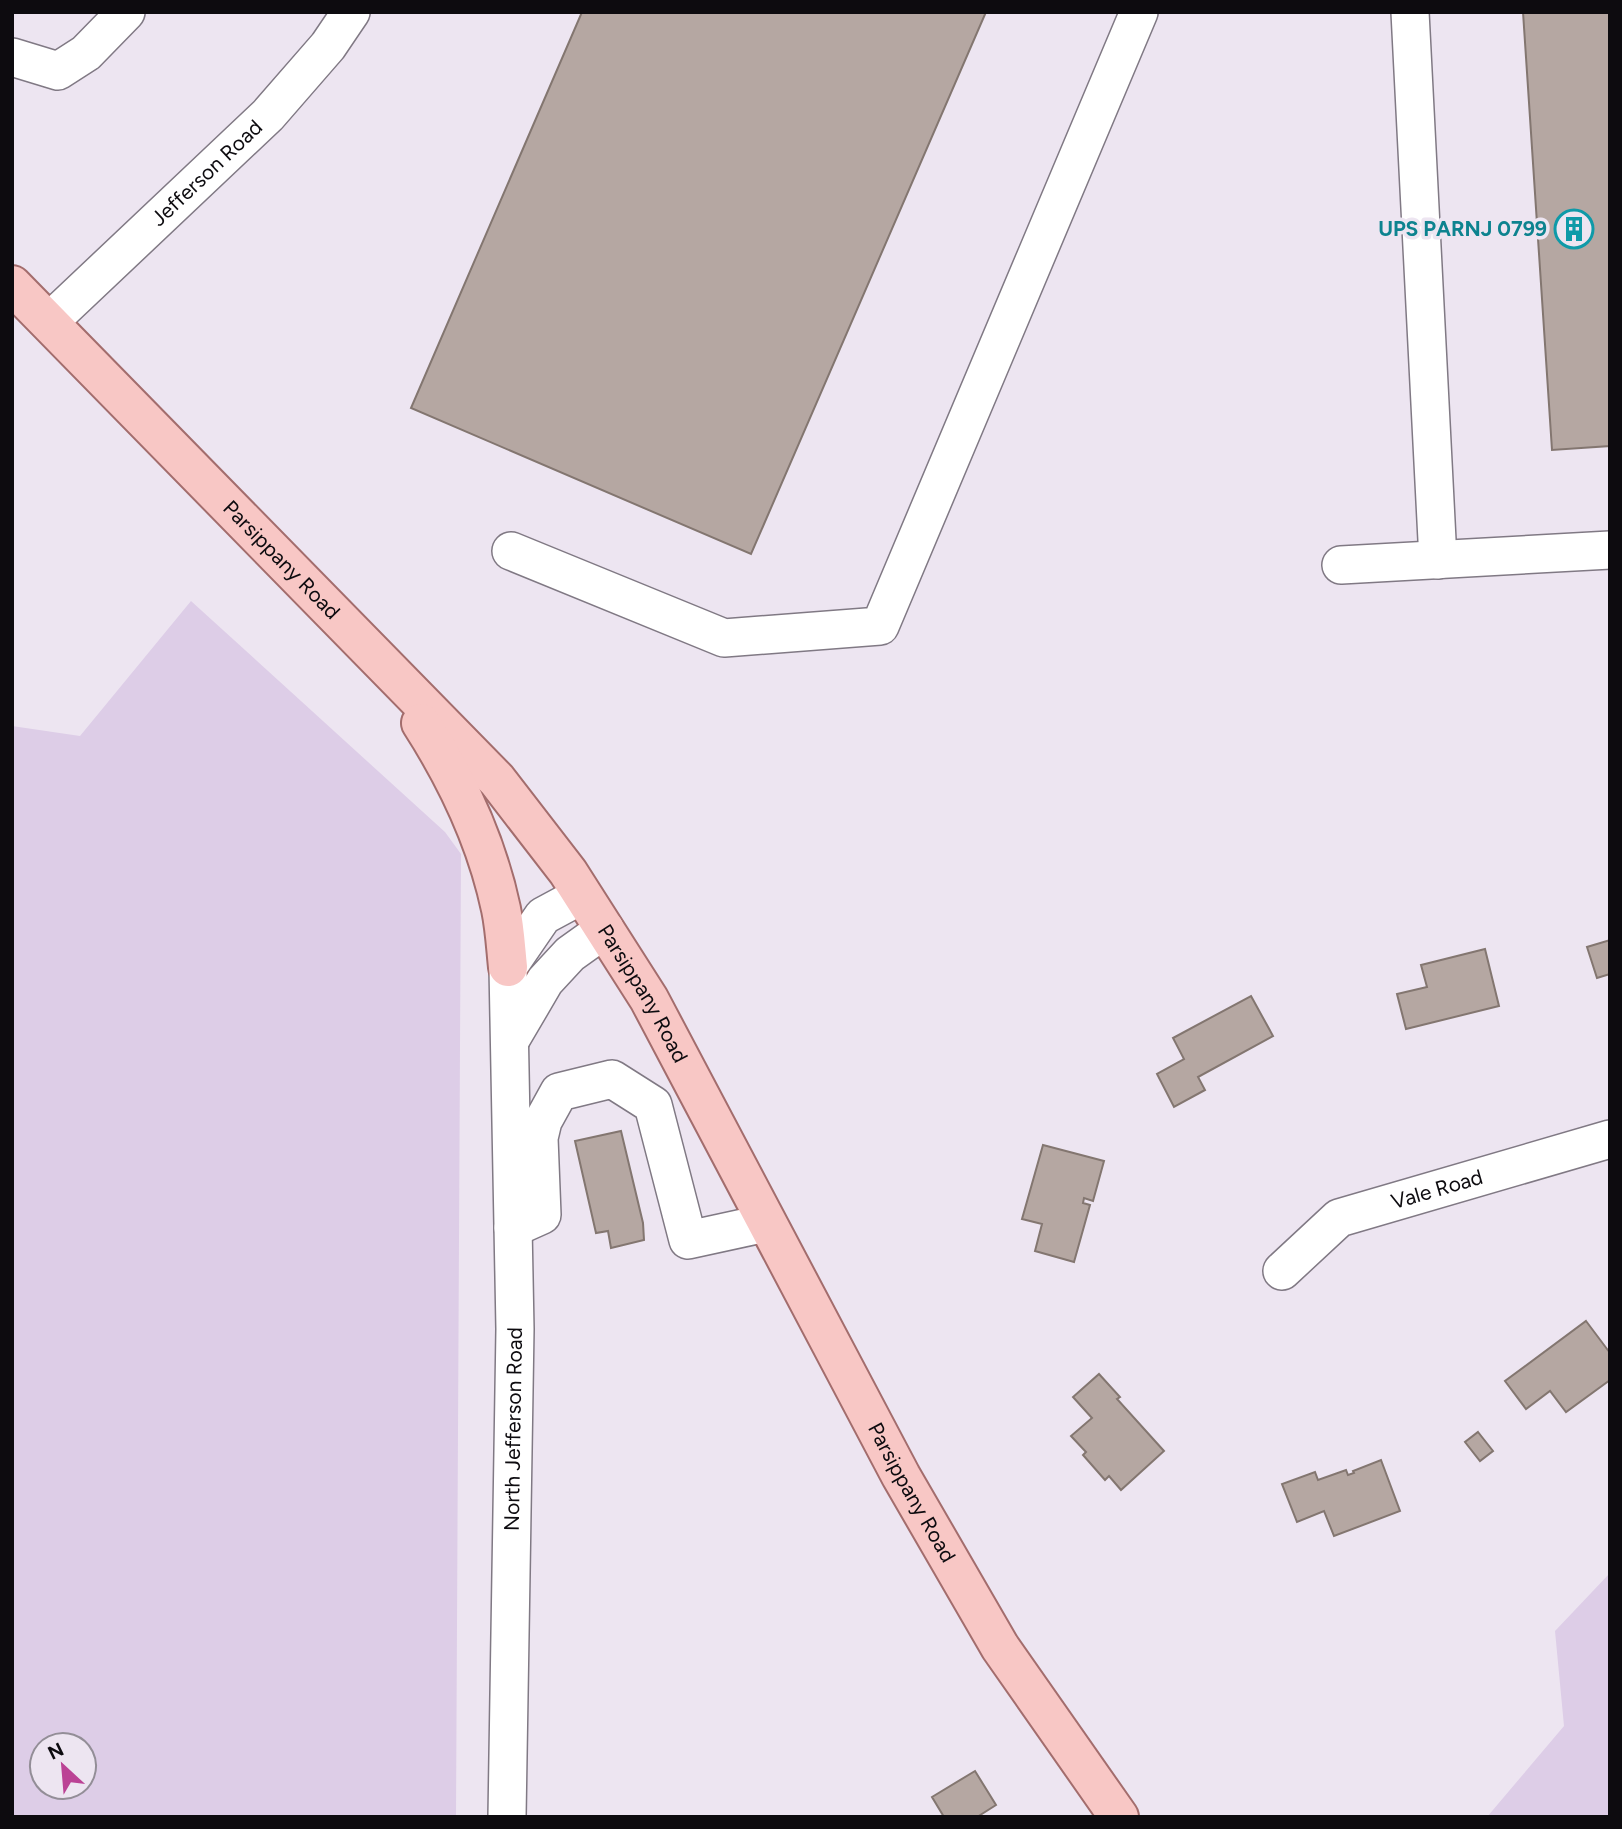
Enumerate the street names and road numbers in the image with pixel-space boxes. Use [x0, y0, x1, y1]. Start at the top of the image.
street label: Jefferson Road [146, 114, 267, 231]
street label: Parsippany Road [218, 495, 345, 624]
street label: Parsippany Road [593, 920, 693, 1067]
street label: Vale Road [1388, 1164, 1486, 1214]
street label: North Jefferson Road [499, 1327, 527, 1531]
street label: Parsippany Road [863, 1418, 961, 1567]

